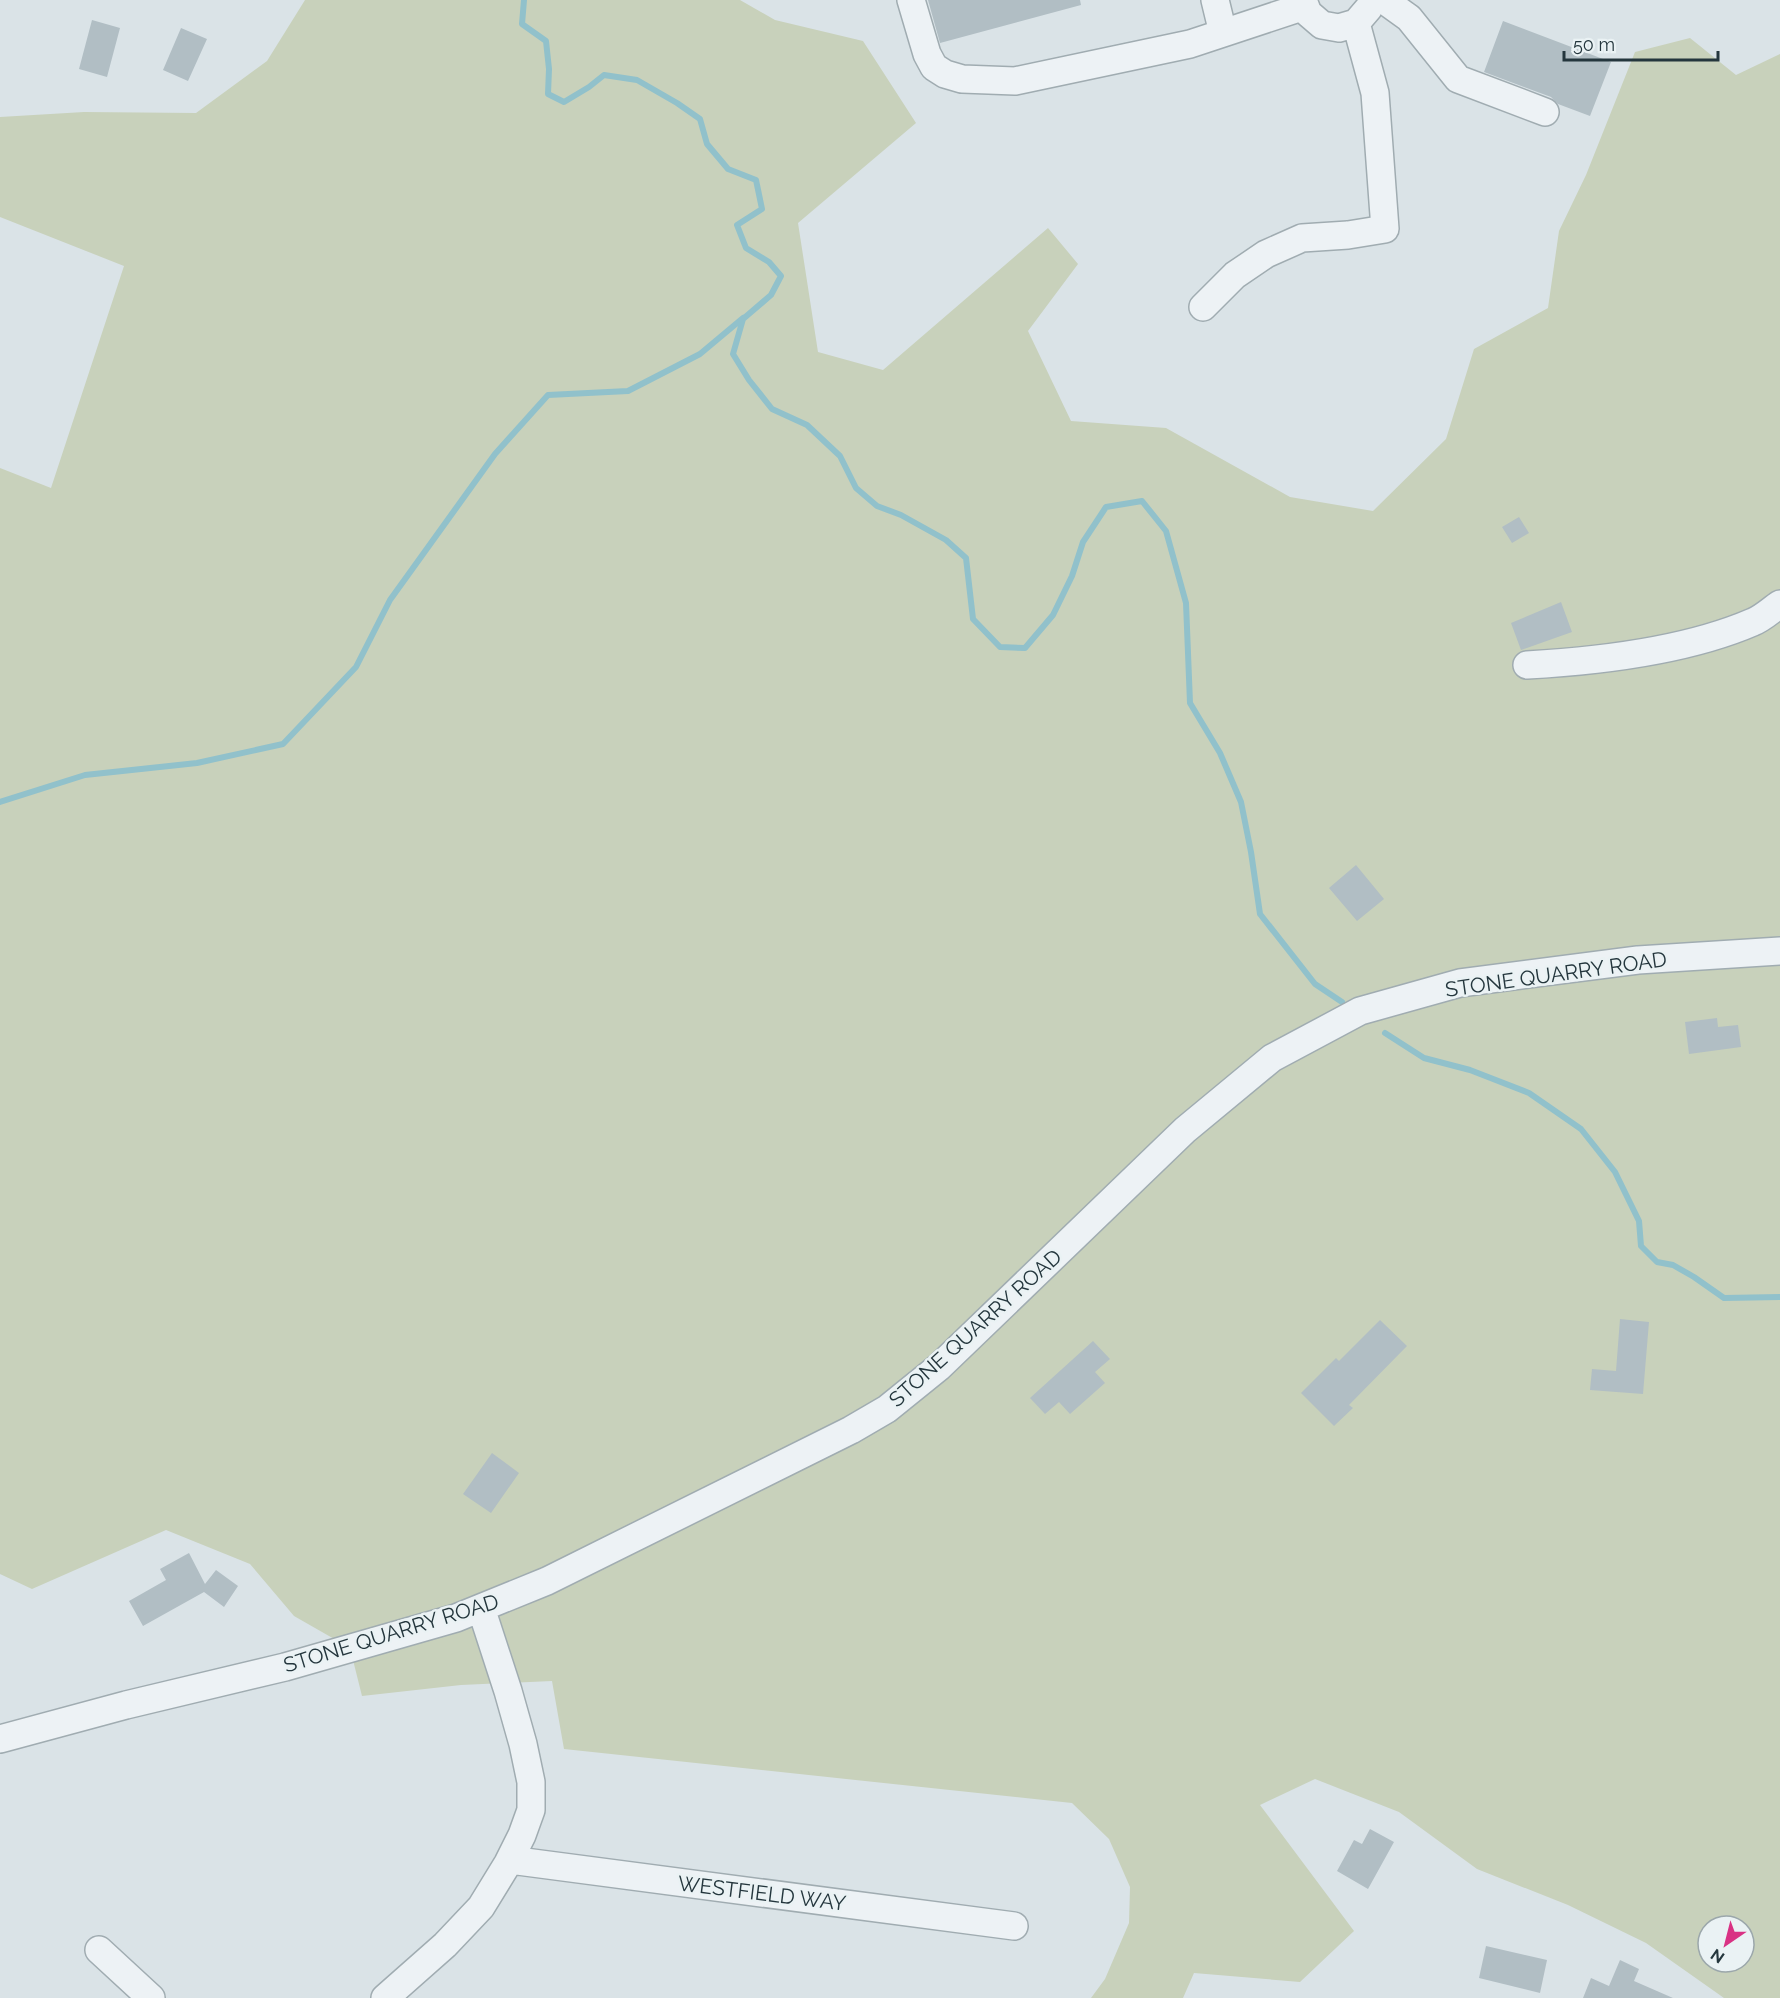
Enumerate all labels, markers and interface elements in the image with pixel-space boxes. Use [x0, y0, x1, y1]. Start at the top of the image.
scale bar [1564, 24, 1718, 62]
text: 50 m [1573, 34, 1615, 55]
street label: STONE QUARRY ROAD [1444, 946, 1668, 1002]
street label: STONE QUARRY ROAD [884, 1244, 1066, 1412]
street label: STONE QUARRY ROAD [280, 1588, 502, 1678]
street label: WESTFIELD WAY [676, 1870, 848, 1916]
north arrow [1696, 1914, 1756, 1974]
text: N [1707, 1945, 1728, 1967]

